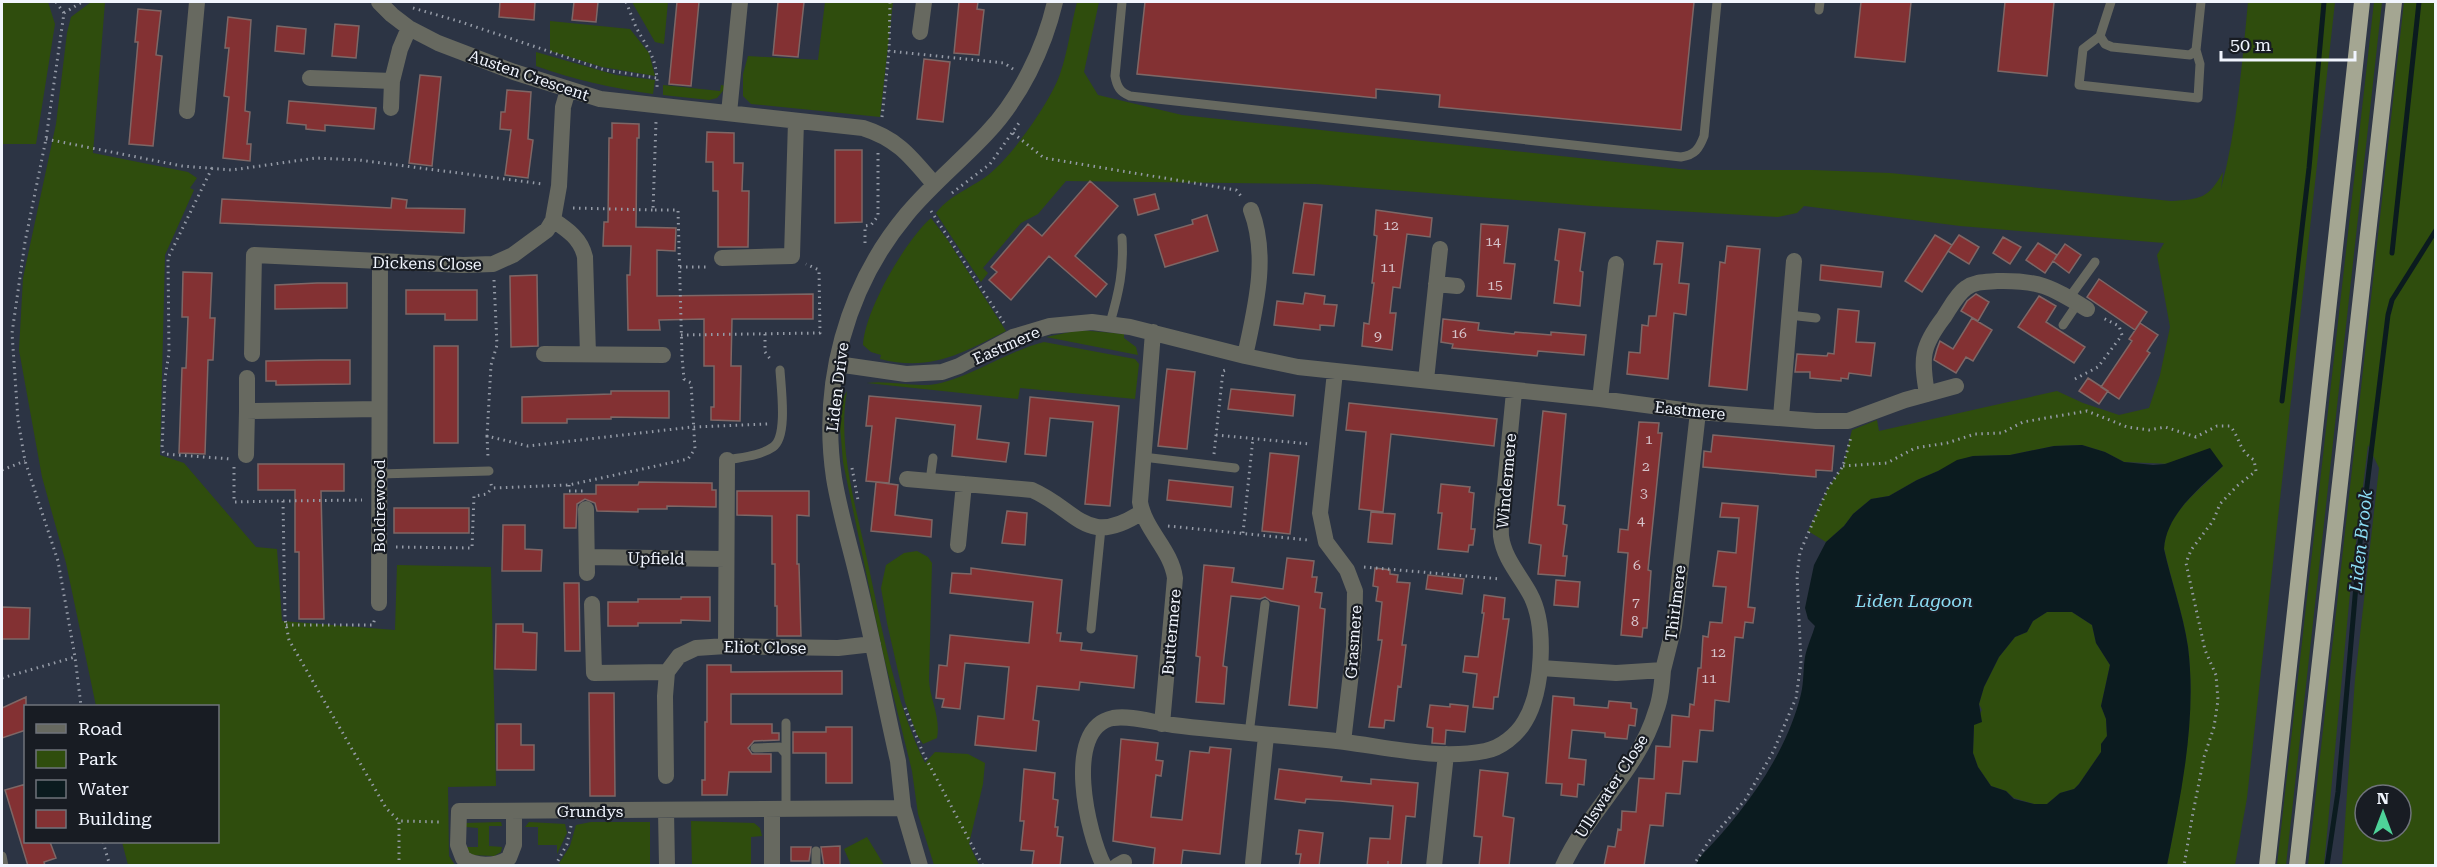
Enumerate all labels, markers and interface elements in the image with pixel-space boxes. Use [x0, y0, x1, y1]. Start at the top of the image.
scale bar [2221, 24, 2354, 62]
text: 50 m [2230, 34, 2271, 55]
street label: Austen Crescent [466, 46, 591, 105]
house number: 12 [1383, 217, 1399, 233]
house number: 14 [1485, 233, 1501, 249]
street label: Dickens Close [372, 253, 482, 274]
house number: 11 [1380, 259, 1396, 275]
house number: 15 [1487, 277, 1503, 293]
street label: Eastmere [970, 322, 1043, 369]
house number: 16 [1451, 325, 1467, 341]
house number: 9 [1374, 328, 1382, 344]
street label: Liden Drive [823, 341, 852, 433]
street label: Eastmere [1654, 397, 1727, 424]
house number: 1 [1645, 431, 1653, 447]
street label: Windermere [1493, 432, 1520, 530]
house number: 2 [1642, 458, 1650, 474]
street label: Boldrewood [370, 459, 389, 553]
house number: 3 [1640, 485, 1648, 501]
water label: Liden Brook [2345, 489, 2376, 594]
house number: 4 [1637, 512, 1645, 528]
street label: Upfield [627, 549, 685, 568]
house number: 6 [1633, 557, 1641, 573]
street label: Thirlmere [1661, 564, 1690, 642]
street label: Buttermere [1158, 588, 1185, 676]
water label: Liden Lagoon [1854, 590, 1973, 611]
house number: 7 [1632, 594, 1640, 610]
street label: Grasmere [1341, 604, 1366, 680]
house number: 8 [1631, 613, 1639, 629]
street label: Eliot Close [723, 637, 807, 658]
house number: 12 [1710, 644, 1726, 660]
house number: 11 [1701, 670, 1717, 686]
legend [24, 705, 219, 843]
text: Road [78, 718, 123, 739]
street label: Ullswater Close [1571, 731, 1652, 842]
text: Park [78, 748, 118, 769]
text: Water [78, 778, 129, 799]
north arrow [2353, 783, 2413, 843]
text: N [2377, 789, 2389, 808]
street label: Grundys [557, 802, 624, 821]
text: Building [78, 808, 152, 829]

